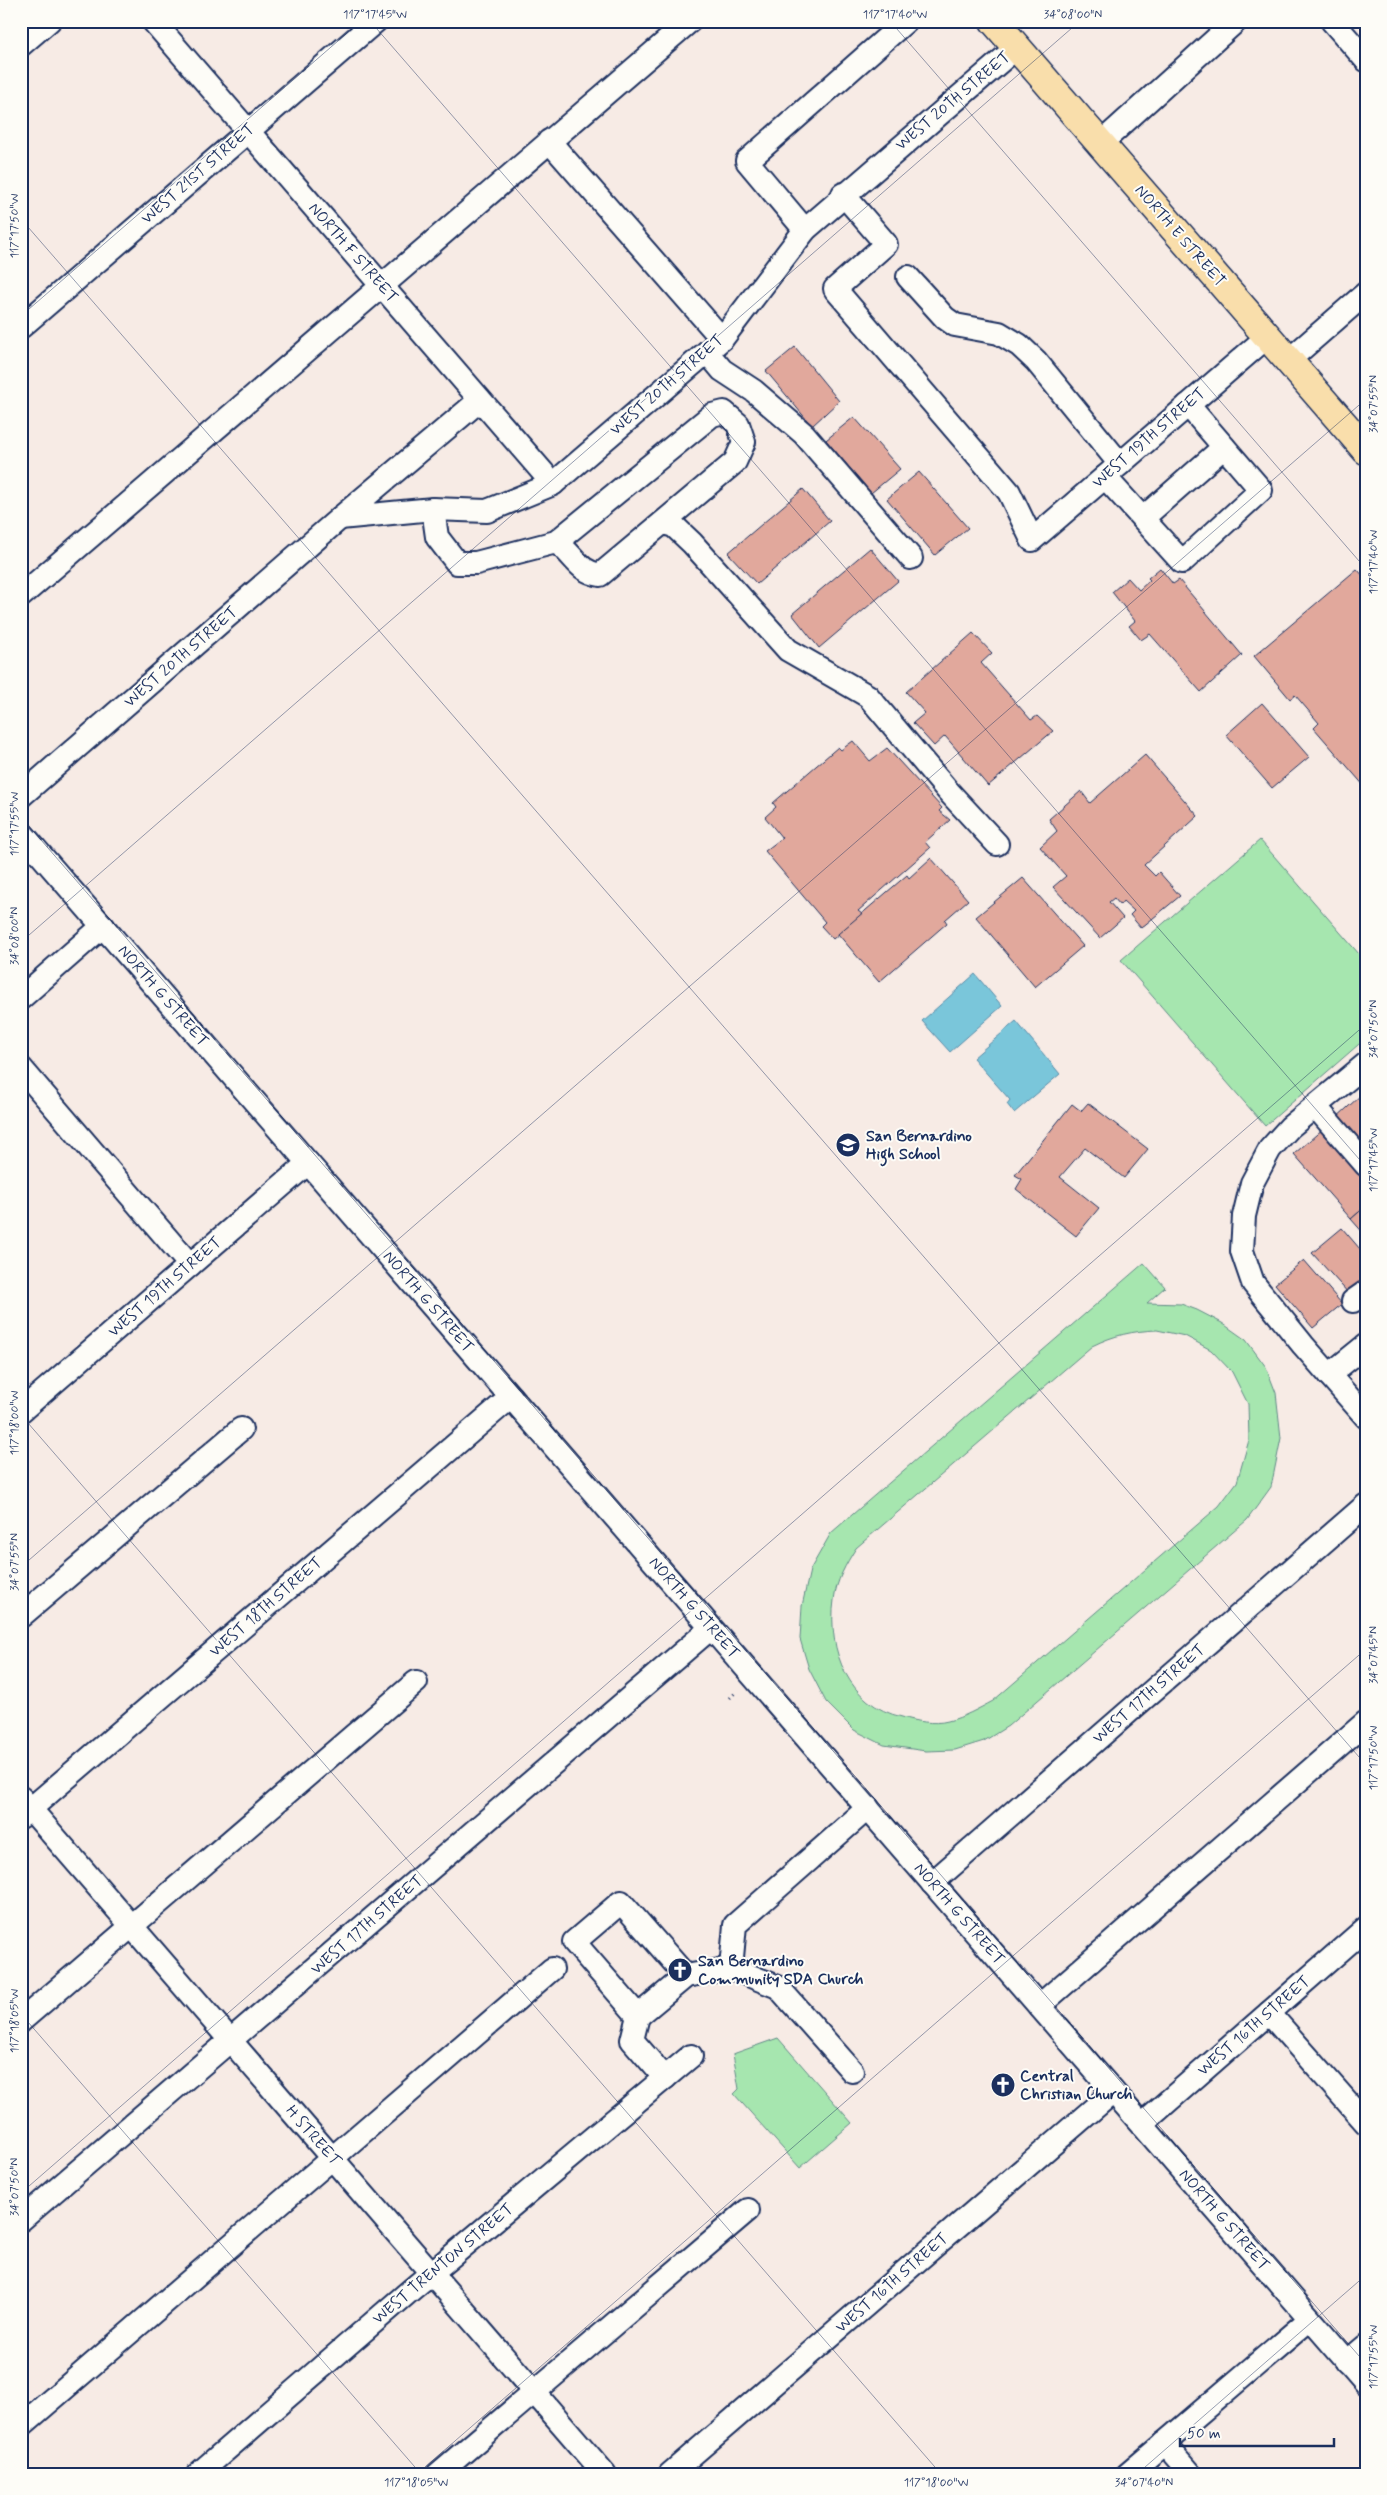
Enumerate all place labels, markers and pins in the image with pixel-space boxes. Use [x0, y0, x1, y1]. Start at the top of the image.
place label: San Bernardino High School [866, 1126, 972, 1167]
school or university icon: San Bernardino High School [835, 1132, 861, 1158]
place label: San Bernardino Community SDA Church [698, 1951, 864, 1990]
church icon: San Bernardino Community SDA Church [667, 1957, 693, 1983]
place label: Central Christian Church [1020, 2066, 1133, 2105]
church icon: Central Christian Church [990, 2072, 1016, 2098]

